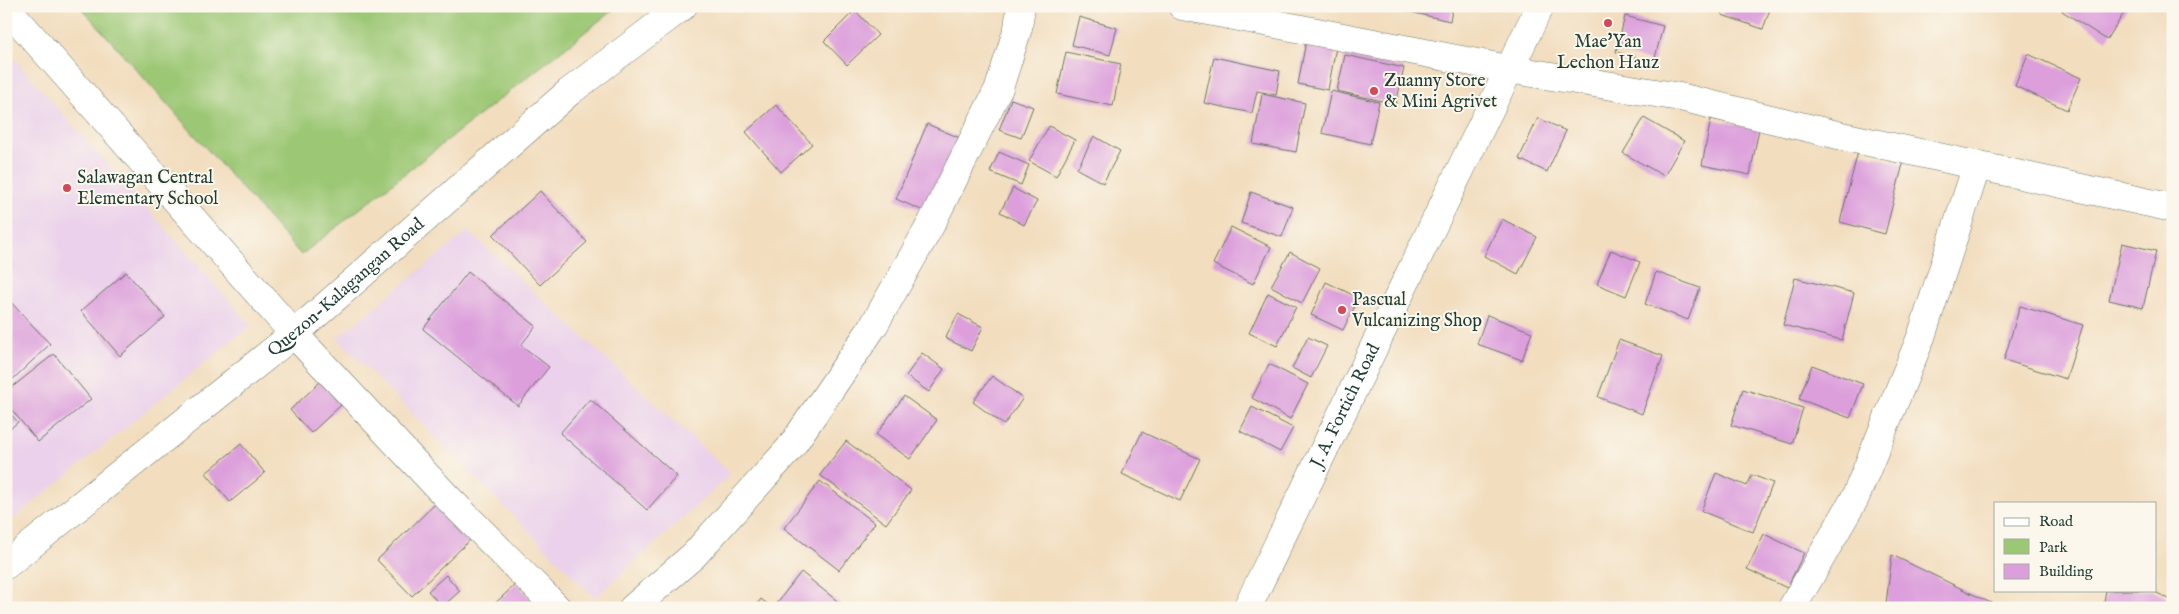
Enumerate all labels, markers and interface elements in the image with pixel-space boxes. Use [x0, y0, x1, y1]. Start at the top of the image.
marker: Mae'Yan Lechon Hauz [1602, 17, 1614, 29]
place label: Mae'Yan Lechon Hauz [1557, 31, 1659, 75]
place label: Zuanny Store & Mini Agrivet [1384, 70, 1497, 114]
marker: Zuanny Store & Mini Agrivet [1368, 85, 1380, 97]
place label: Salawagan Central Elementary School [77, 167, 218, 211]
marker: Salawagan Central Elementary School [61, 182, 73, 194]
street label: Quezon-Kalagangan Road [263, 213, 430, 362]
place label: Pascual Vulcanizing Shop [1351, 289, 1482, 333]
marker: Pascual Vulcanizing Shop [1336, 304, 1348, 316]
street label: J. A. Fortich Road [1305, 339, 1386, 473]
legend [1994, 502, 2156, 592]
text: Road [2039, 512, 2074, 531]
text: Park [2039, 538, 2069, 557]
text: Building [2039, 562, 2094, 581]

